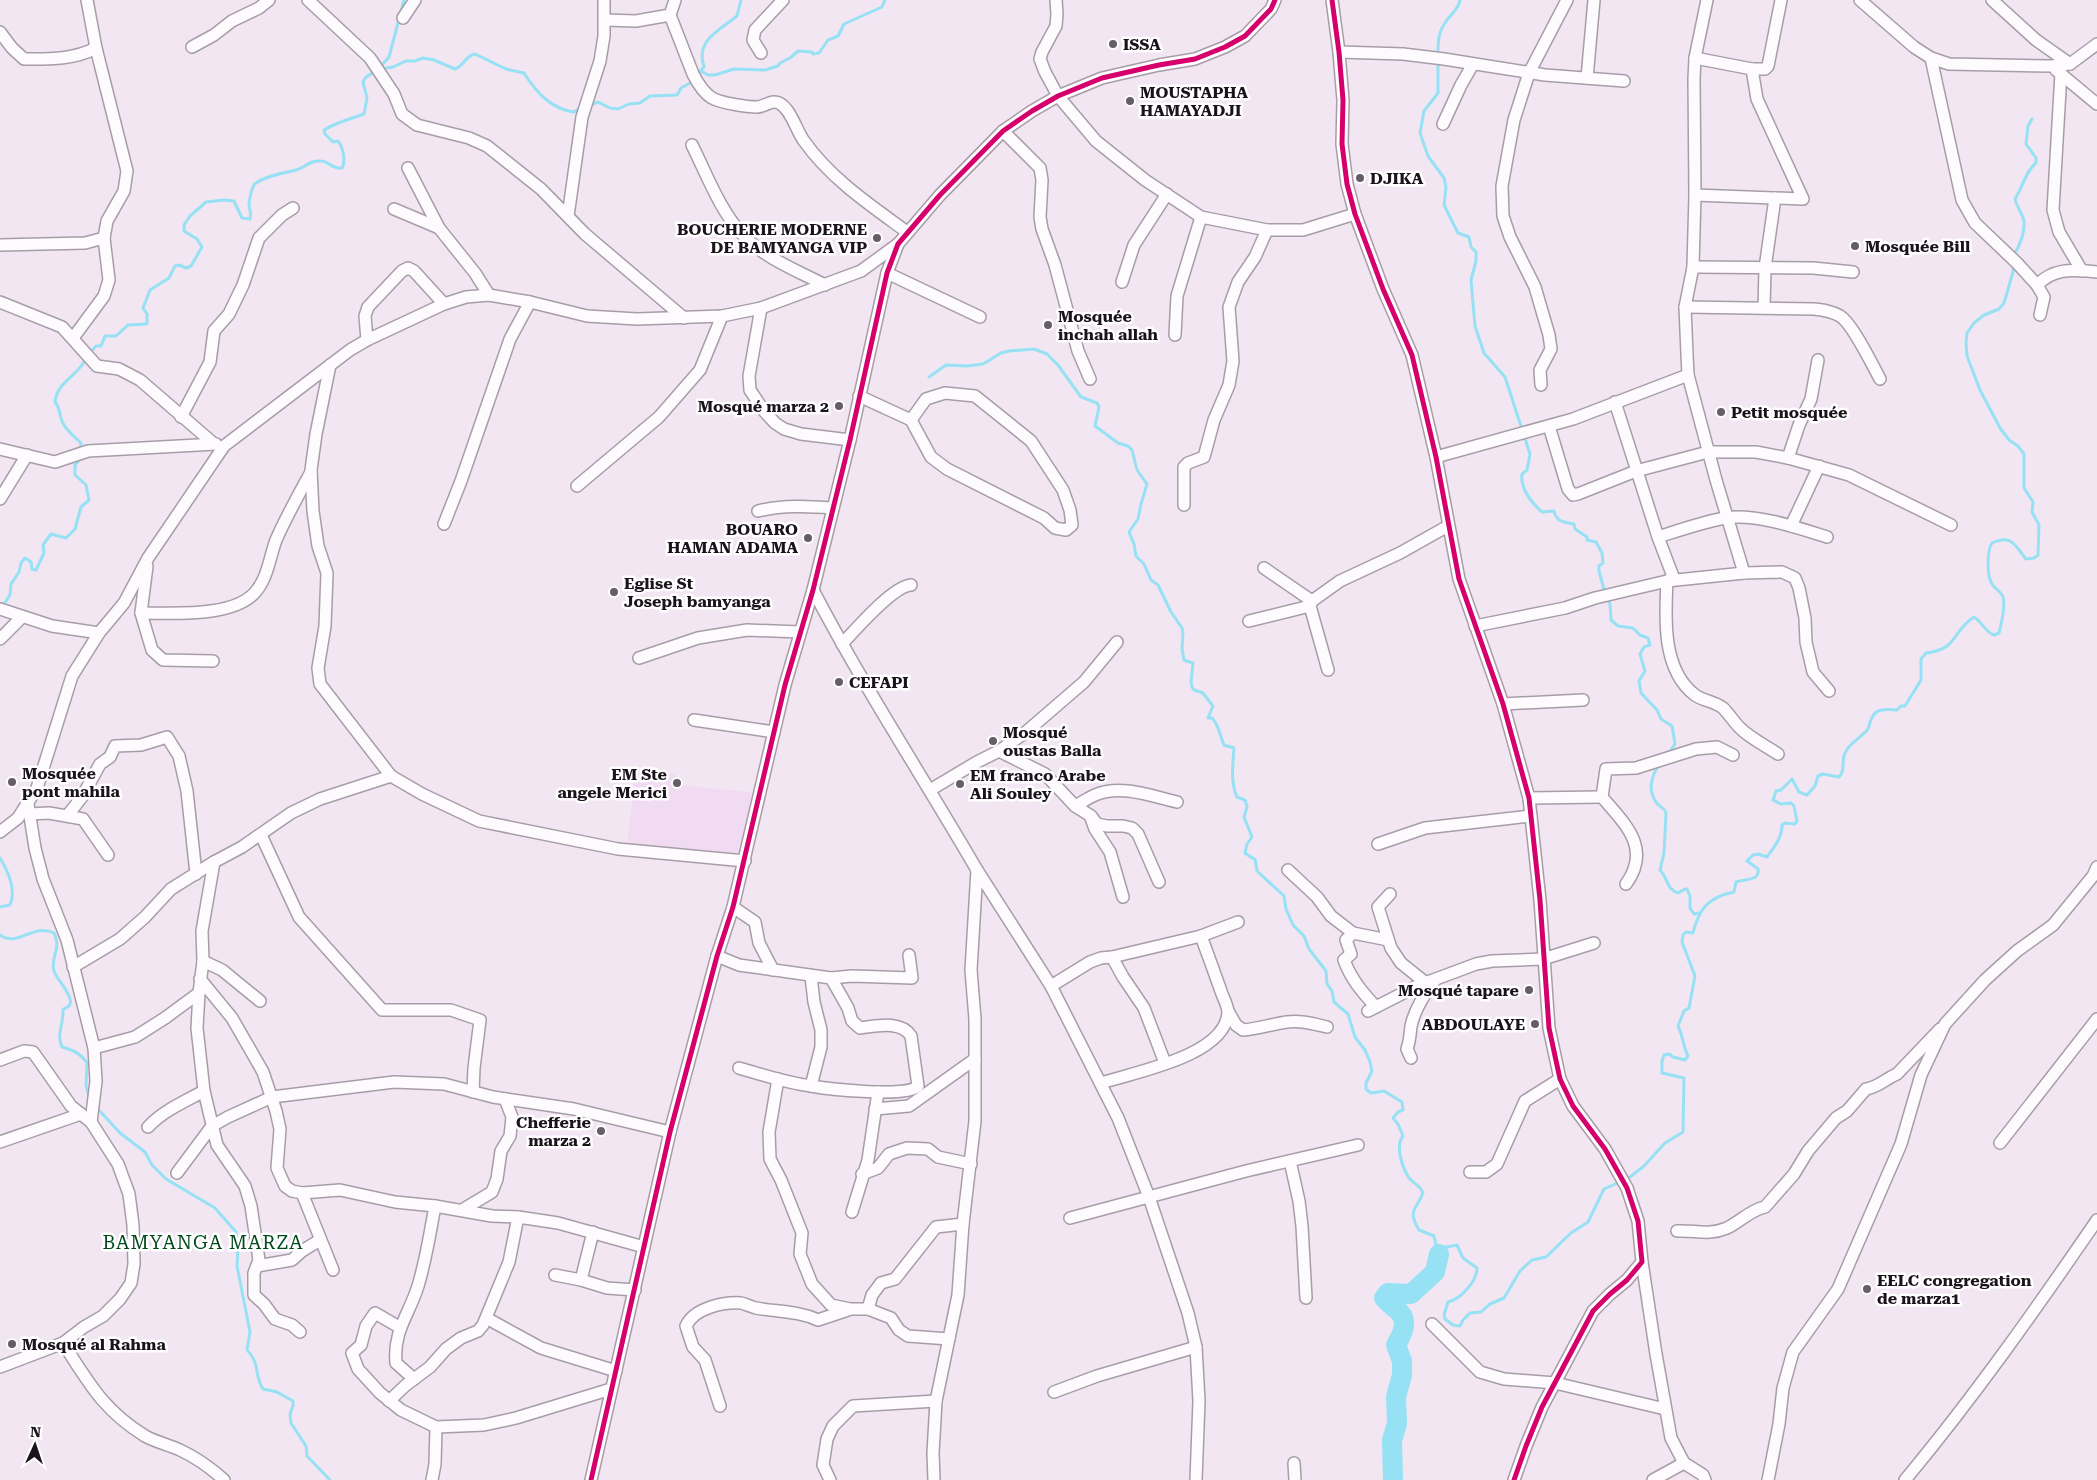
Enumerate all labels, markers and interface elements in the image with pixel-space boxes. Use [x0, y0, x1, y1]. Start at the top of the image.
place label: ISSA [1123, 35, 1161, 54]
marker: ISSA [1107, 38, 1119, 50]
place label: MOUSTAPHA HAMAYADJI [1140, 83, 1249, 120]
marker: MOUSTAPHA HAMAYADJI [1124, 95, 1136, 107]
place label: DJIKA [1370, 169, 1424, 188]
marker: DJIKA [1354, 172, 1366, 184]
place label: BOUCHERIE MODERNE DE BAMYANGA VIP [677, 220, 867, 257]
marker: BOUCHERIE MODERNE DE BAMYANGA VIP [871, 232, 883, 244]
place label: Mosquée Bill [1865, 237, 1971, 256]
marker: Mosquée Bill [1849, 240, 1861, 252]
place label: Mosquée inchah allah [1058, 307, 1158, 344]
marker: Mosquée inchah allah [1042, 319, 1054, 331]
place label: Mosqué marza 2 [698, 397, 829, 416]
marker: Mosqué marza 2 [833, 400, 845, 412]
place label: Petit mosquée [1731, 403, 1847, 422]
marker: Petit mosquée [1715, 406, 1727, 418]
place label: BOUARO HAMAN ADAMA [667, 520, 798, 557]
marker: BOUARO HAMAN ADAMA [802, 532, 814, 544]
place label: Eglise St Joseph bamyanga [624, 574, 771, 611]
marker: Eglise St Joseph bamyanga [608, 586, 620, 598]
place label: CEFAPI [849, 673, 909, 692]
marker: CEFAPI [833, 676, 845, 688]
place label: Mosqué oustas Balla [1003, 723, 1102, 760]
marker: Mosqué oustas Balla [987, 735, 999, 747]
place label: Mosquée pont mahila [22, 764, 120, 801]
place label: EM Ste angele Merici [557, 765, 668, 802]
place label: EM franco Arabe Ali Souley [970, 766, 1106, 803]
marker: Mosquée pont mahila [6, 776, 18, 788]
marker: EM Ste angele Merici [671, 777, 683, 789]
marker: EM franco Arabe Ali Souley [954, 778, 966, 790]
place label: Mosqué tapare [1398, 981, 1519, 1000]
marker: Mosqué tapare [1523, 984, 1535, 996]
place label: ABDOULAYE [1422, 1015, 1525, 1034]
marker: ABDOULAYE [1529, 1018, 1541, 1030]
place label: Chefferie marza 2 [516, 1113, 591, 1150]
marker: Chefferie marza 2 [595, 1125, 607, 1137]
district label: BAMYANGA MARZA [103, 1231, 303, 1254]
place label: EELC congregation de marza1 [1877, 1271, 2032, 1308]
marker: EELC congregation de marza1 [1861, 1283, 1873, 1295]
place label: Mosqué al Rahma [22, 1335, 166, 1354]
marker: Mosqué al Rahma [6, 1338, 18, 1350]
north arrow [10, 1420, 60, 1470]
text: N [30, 1424, 42, 1440]

